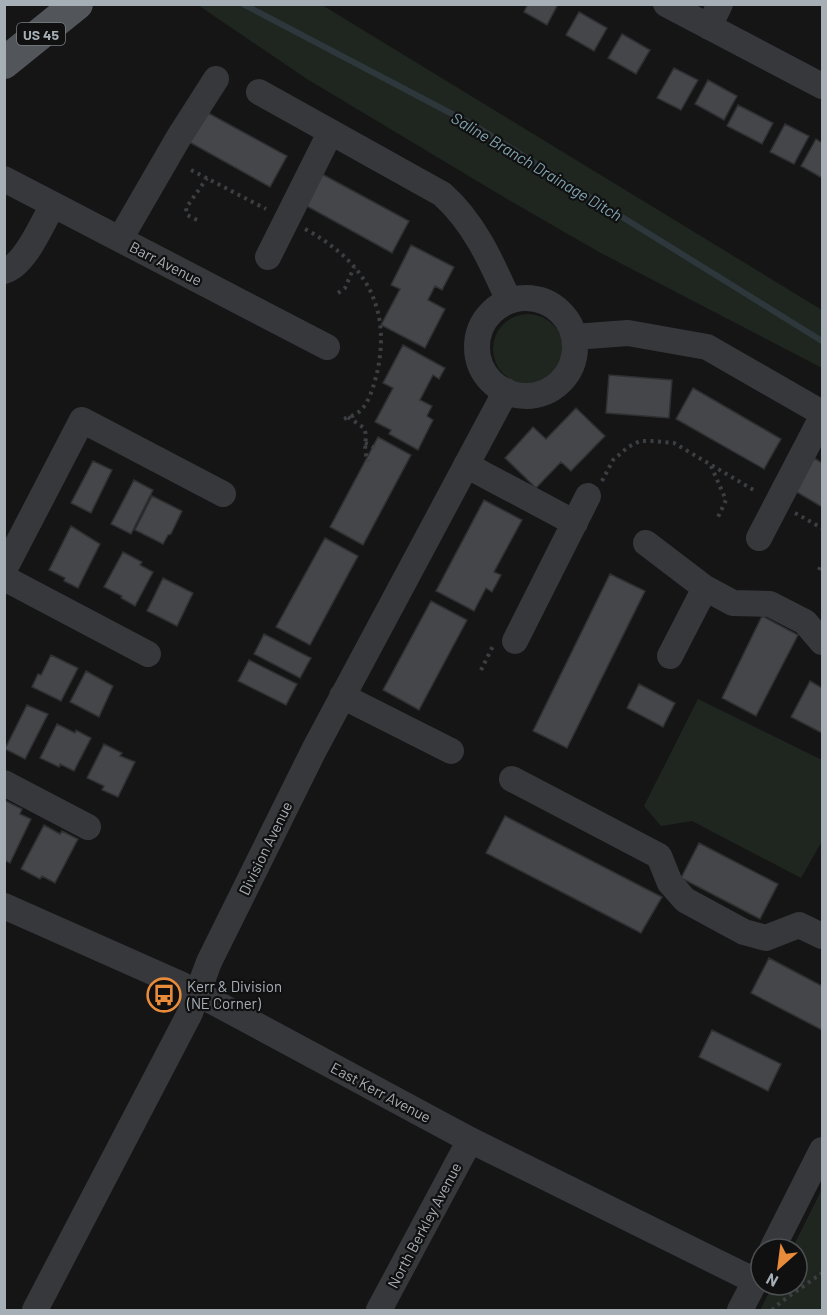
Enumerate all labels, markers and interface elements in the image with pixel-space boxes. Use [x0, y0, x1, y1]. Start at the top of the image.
road number: US 45 [17, 23, 65, 45]
water label: Saline Branch Drainage Ditch [448, 108, 626, 224]
street label: Barr Avenue [127, 237, 205, 289]
street label: Division Avenue [235, 798, 295, 898]
bus stop icon: Kerr & Division (NE Corner) [146, 977, 182, 1013]
place label: Kerr & Division (NE Corner) [186, 977, 282, 1012]
street label: East Kerr Avenue [328, 1058, 434, 1126]
street label: North Berkley Avenue [383, 1159, 465, 1291]
north arrow [749, 1237, 809, 1297]
text: N [763, 1270, 781, 1292]

